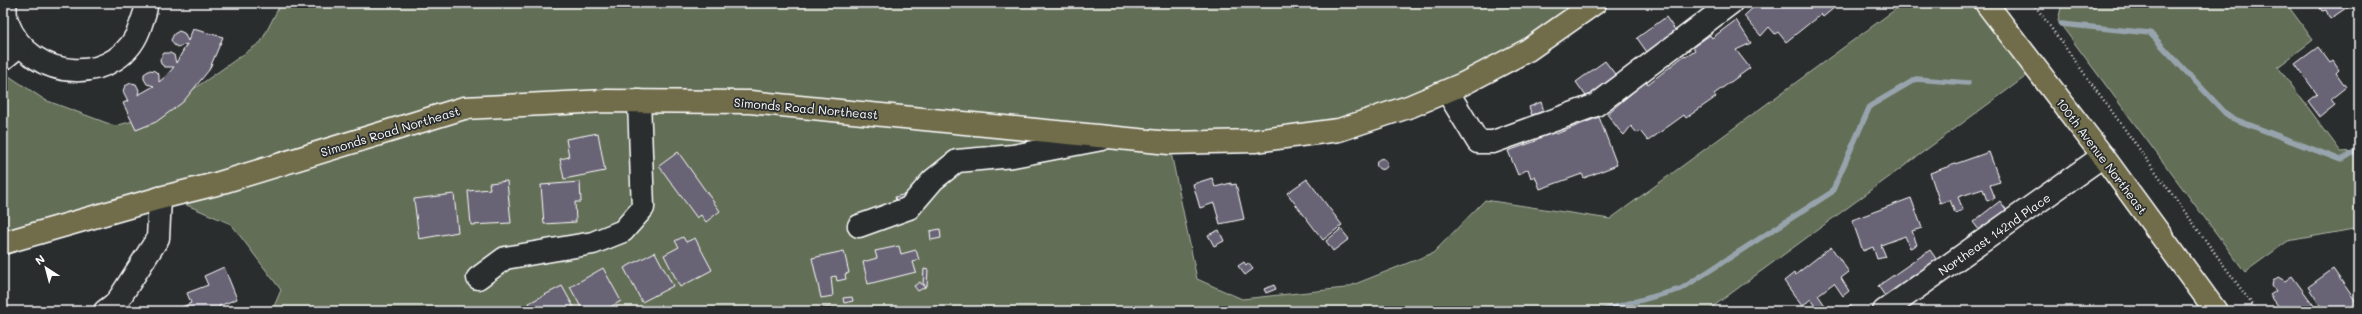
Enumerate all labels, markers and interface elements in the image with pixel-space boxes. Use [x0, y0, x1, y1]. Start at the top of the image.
street label: Simonds Road Northeast [733, 94, 879, 122]
street label: 100th Avenue Northeast [2053, 95, 2151, 217]
street label: Simonds Road Northeast [318, 102, 462, 160]
street label: Northeast 142nd Place [1935, 189, 2053, 279]
north arrow [26, 248, 66, 288]
text: N [32, 251, 48, 268]

